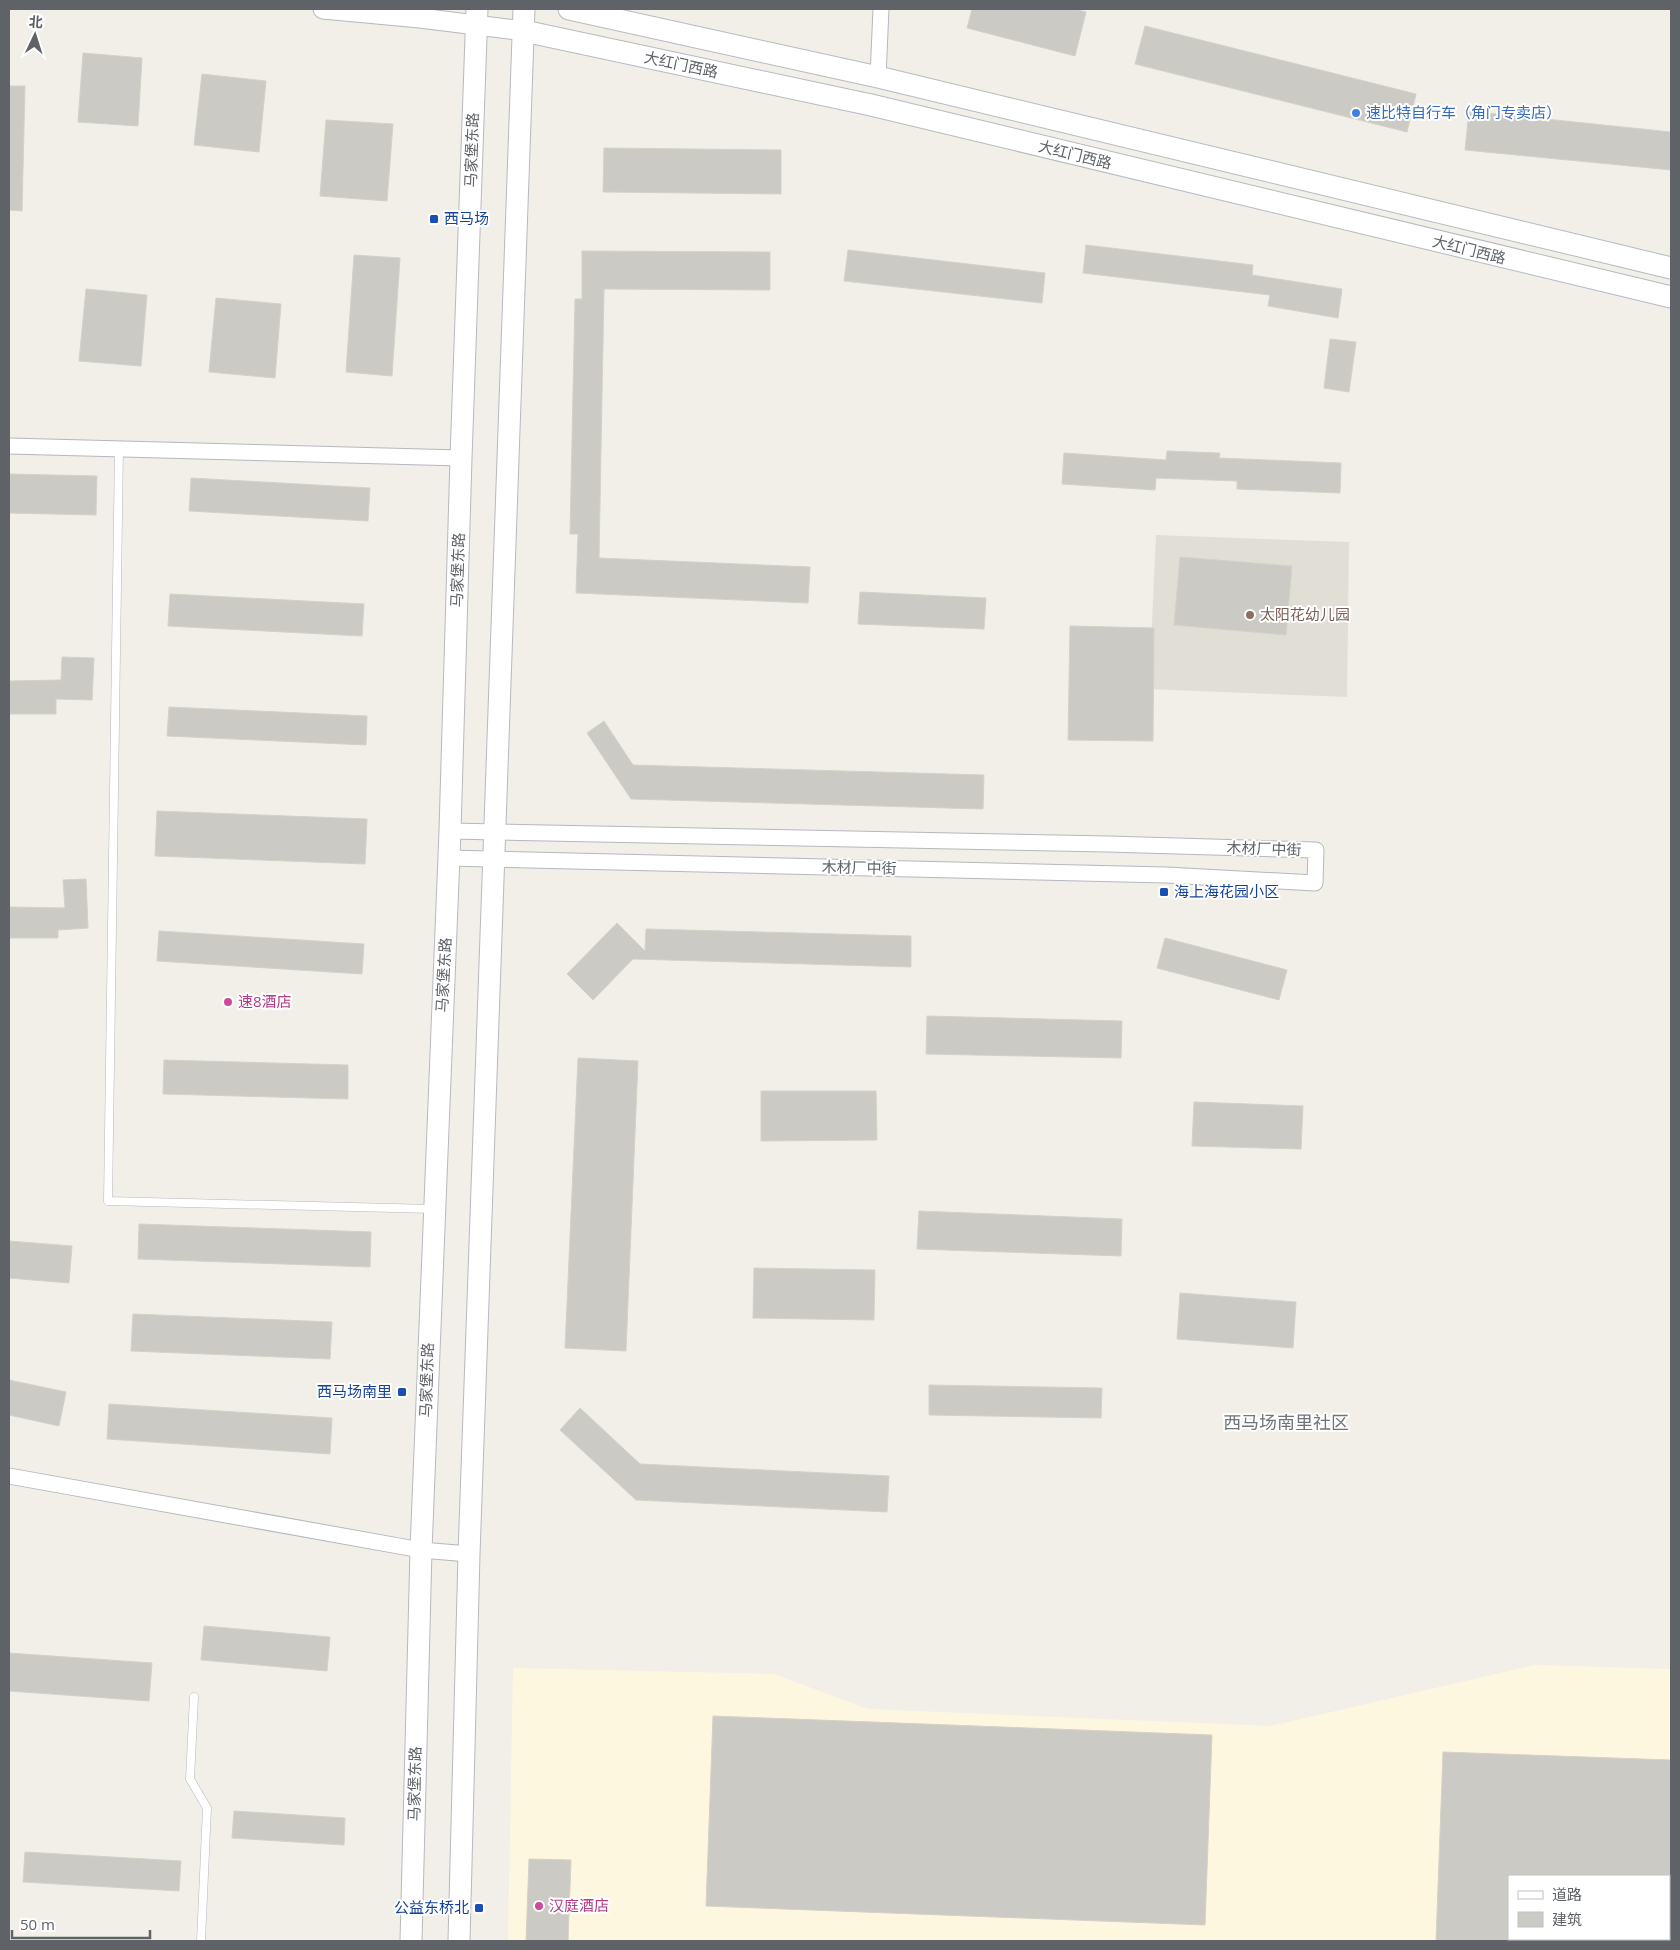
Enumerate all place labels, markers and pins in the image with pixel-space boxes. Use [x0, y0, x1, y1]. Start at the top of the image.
place label: 速比特自行车（角门专卖店） [1366, 102, 1561, 122]
marker: 速比特自行车（角门专卖店） [1350, 107, 1362, 119]
place label: 西马场 [444, 208, 489, 228]
marker: 西马场 [428, 213, 440, 225]
place label: 太阳花幼儿园 [1260, 604, 1350, 624]
marker: 太阳花幼儿园 [1244, 609, 1256, 621]
place label: 海上海花园小区 [1174, 881, 1279, 901]
marker: 海上海花园小区 [1158, 886, 1170, 898]
place label: 速8酒店 [238, 991, 292, 1011]
marker: 速8酒店 [222, 996, 234, 1008]
place label: 西马场南里 [317, 1381, 392, 1401]
marker: 西马场南里 [396, 1386, 408, 1398]
place label: 汉庭酒店 [549, 1895, 609, 1915]
place label: 公益东桥北 [394, 1897, 469, 1917]
marker: 汉庭酒店 [533, 1900, 545, 1912]
marker: 公益东桥北 [473, 1902, 485, 1914]

